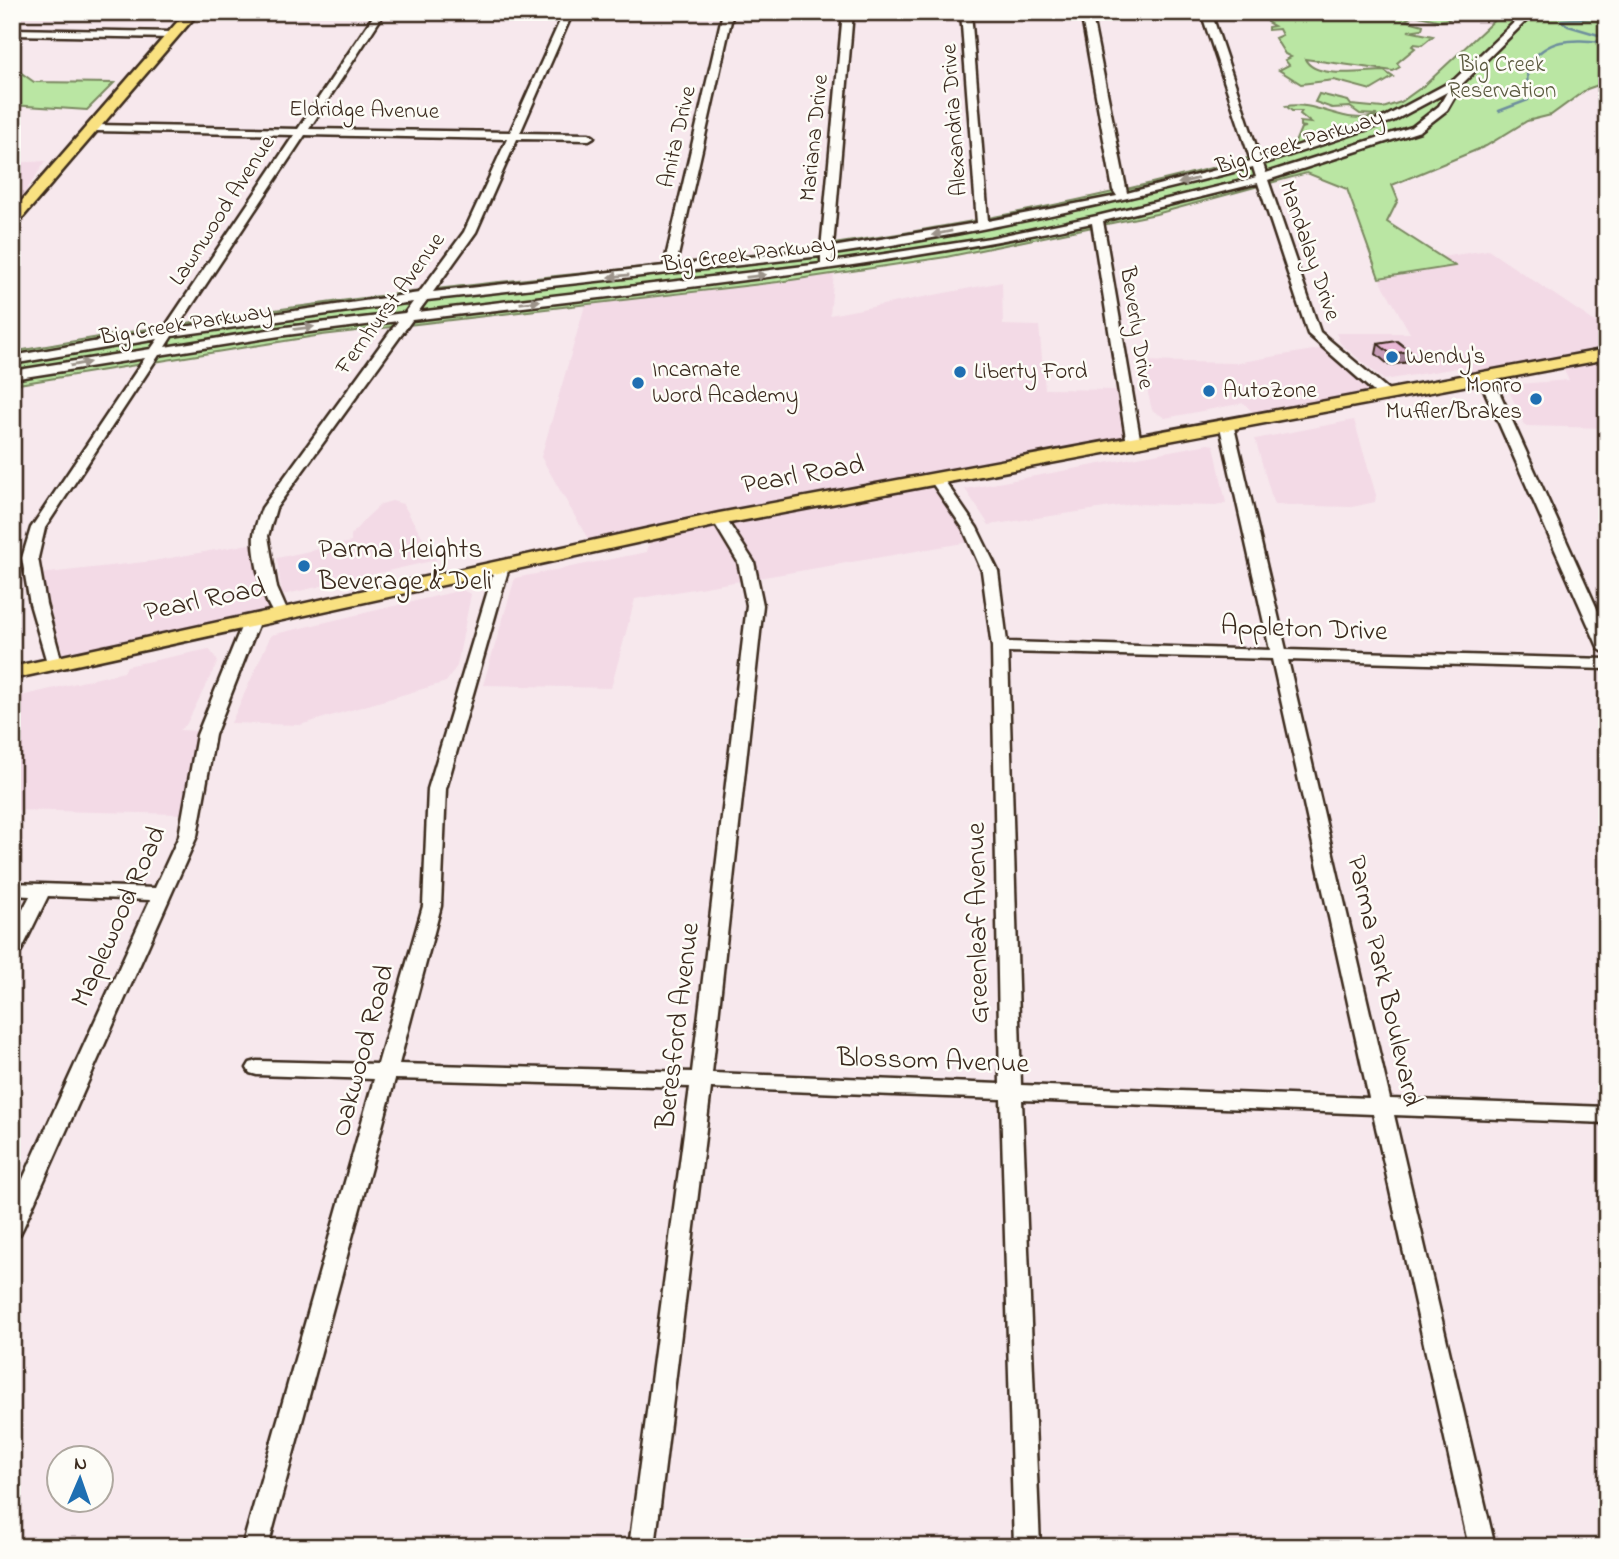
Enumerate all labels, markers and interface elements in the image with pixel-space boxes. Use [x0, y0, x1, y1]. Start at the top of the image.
street label: Alexandria Drive [933, 42, 977, 197]
park label: Big Creek Reservation [1448, 49, 1556, 108]
street label: Mariana Drive [792, 72, 838, 203]
street label: Anita Drive [650, 82, 706, 191]
street label: Eldridge Avenue [289, 93, 440, 130]
street label: Big Creek Parkway [1211, 102, 1388, 186]
street label: Lawnwood Avenue [162, 129, 284, 293]
one-way arrow [1177, 176, 1199, 187]
street label: Mandalay Drive [1268, 177, 1349, 327]
street label: Fernhurst Avenue [327, 225, 454, 383]
street label: Big Creek Parkway [660, 228, 837, 284]
one-way arrow [931, 228, 953, 239]
street label: Beverly Drive [1108, 264, 1162, 392]
one-way arrow [608, 270, 630, 281]
one-way arrow [745, 271, 767, 282]
street label: Big Creek Parkway [97, 295, 275, 357]
one-way arrow [519, 296, 541, 307]
one-way arrow [293, 323, 315, 334]
place label: Wendy's [1406, 341, 1485, 376]
marker: Wendy's [1384, 349, 1400, 365]
place label: Incarnate Word Academy [652, 354, 798, 415]
place label: Liberty Ford [974, 356, 1087, 391]
one-way arrow [69, 358, 91, 369]
marker: Liberty Ford [952, 364, 968, 380]
place label: Monro Muffler/Brakes [1386, 370, 1522, 429]
marker: Incarnate Word Academy [630, 375, 646, 391]
place label: AutoZone [1223, 375, 1317, 408]
marker: AutoZone [1201, 383, 1217, 399]
marker: Monro Muffler/Brakes [1528, 391, 1544, 407]
street label: Pearl Road [739, 445, 868, 507]
place label: Parma Heights Beverage & Deli [317, 530, 492, 603]
marker: Parma Heights Beverage & Deli [296, 558, 312, 574]
street label: Pearl Road [140, 568, 270, 634]
street label: Appleton Drive [1220, 607, 1389, 653]
street label: Maplewood Road [62, 820, 178, 1014]
street label: Greenleaf Avenue [957, 822, 1001, 1024]
street label: Parma Park Boulevard [1334, 851, 1432, 1111]
street label: Beresford Avenue [646, 920, 712, 1133]
street label: Oakwood Road [321, 960, 407, 1142]
street label: Blossom Avenue [835, 1038, 1030, 1086]
north arrow [46, 1444, 116, 1514]
text: N [74, 1451, 88, 1478]

